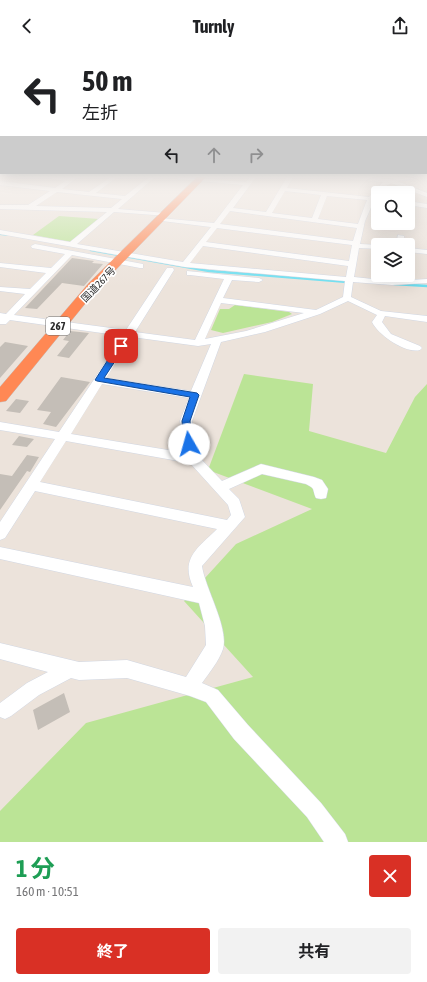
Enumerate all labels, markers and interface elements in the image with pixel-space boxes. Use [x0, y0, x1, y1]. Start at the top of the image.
icon: back [16, 15, 38, 37]
icon: share [389, 15, 411, 37]
text: Turnly [193, 16, 234, 37]
text: 50 m [82, 65, 132, 97]
icon: left [16, 68, 68, 120]
text: 左折 [82, 102, 118, 123]
icon: left [161, 144, 183, 166]
icon: ahead [203, 144, 225, 166]
icon: right [245, 144, 267, 166]
map controls [371, 186, 415, 282]
button: search [371, 186, 415, 230]
button: layers [371, 238, 415, 282]
street label: 国道267号 [79, 265, 118, 304]
road number: 267 [46, 317, 70, 335]
pin [104, 329, 138, 363]
icon: arrive [110, 335, 132, 357]
position arrow [168, 423, 210, 465]
text: 1 分 [16, 855, 55, 882]
button: close [369, 855, 411, 897]
text: 160 m · 10:51 [16, 884, 79, 899]
button: 終了 [16, 928, 210, 974]
button: 共有 [218, 928, 411, 974]

